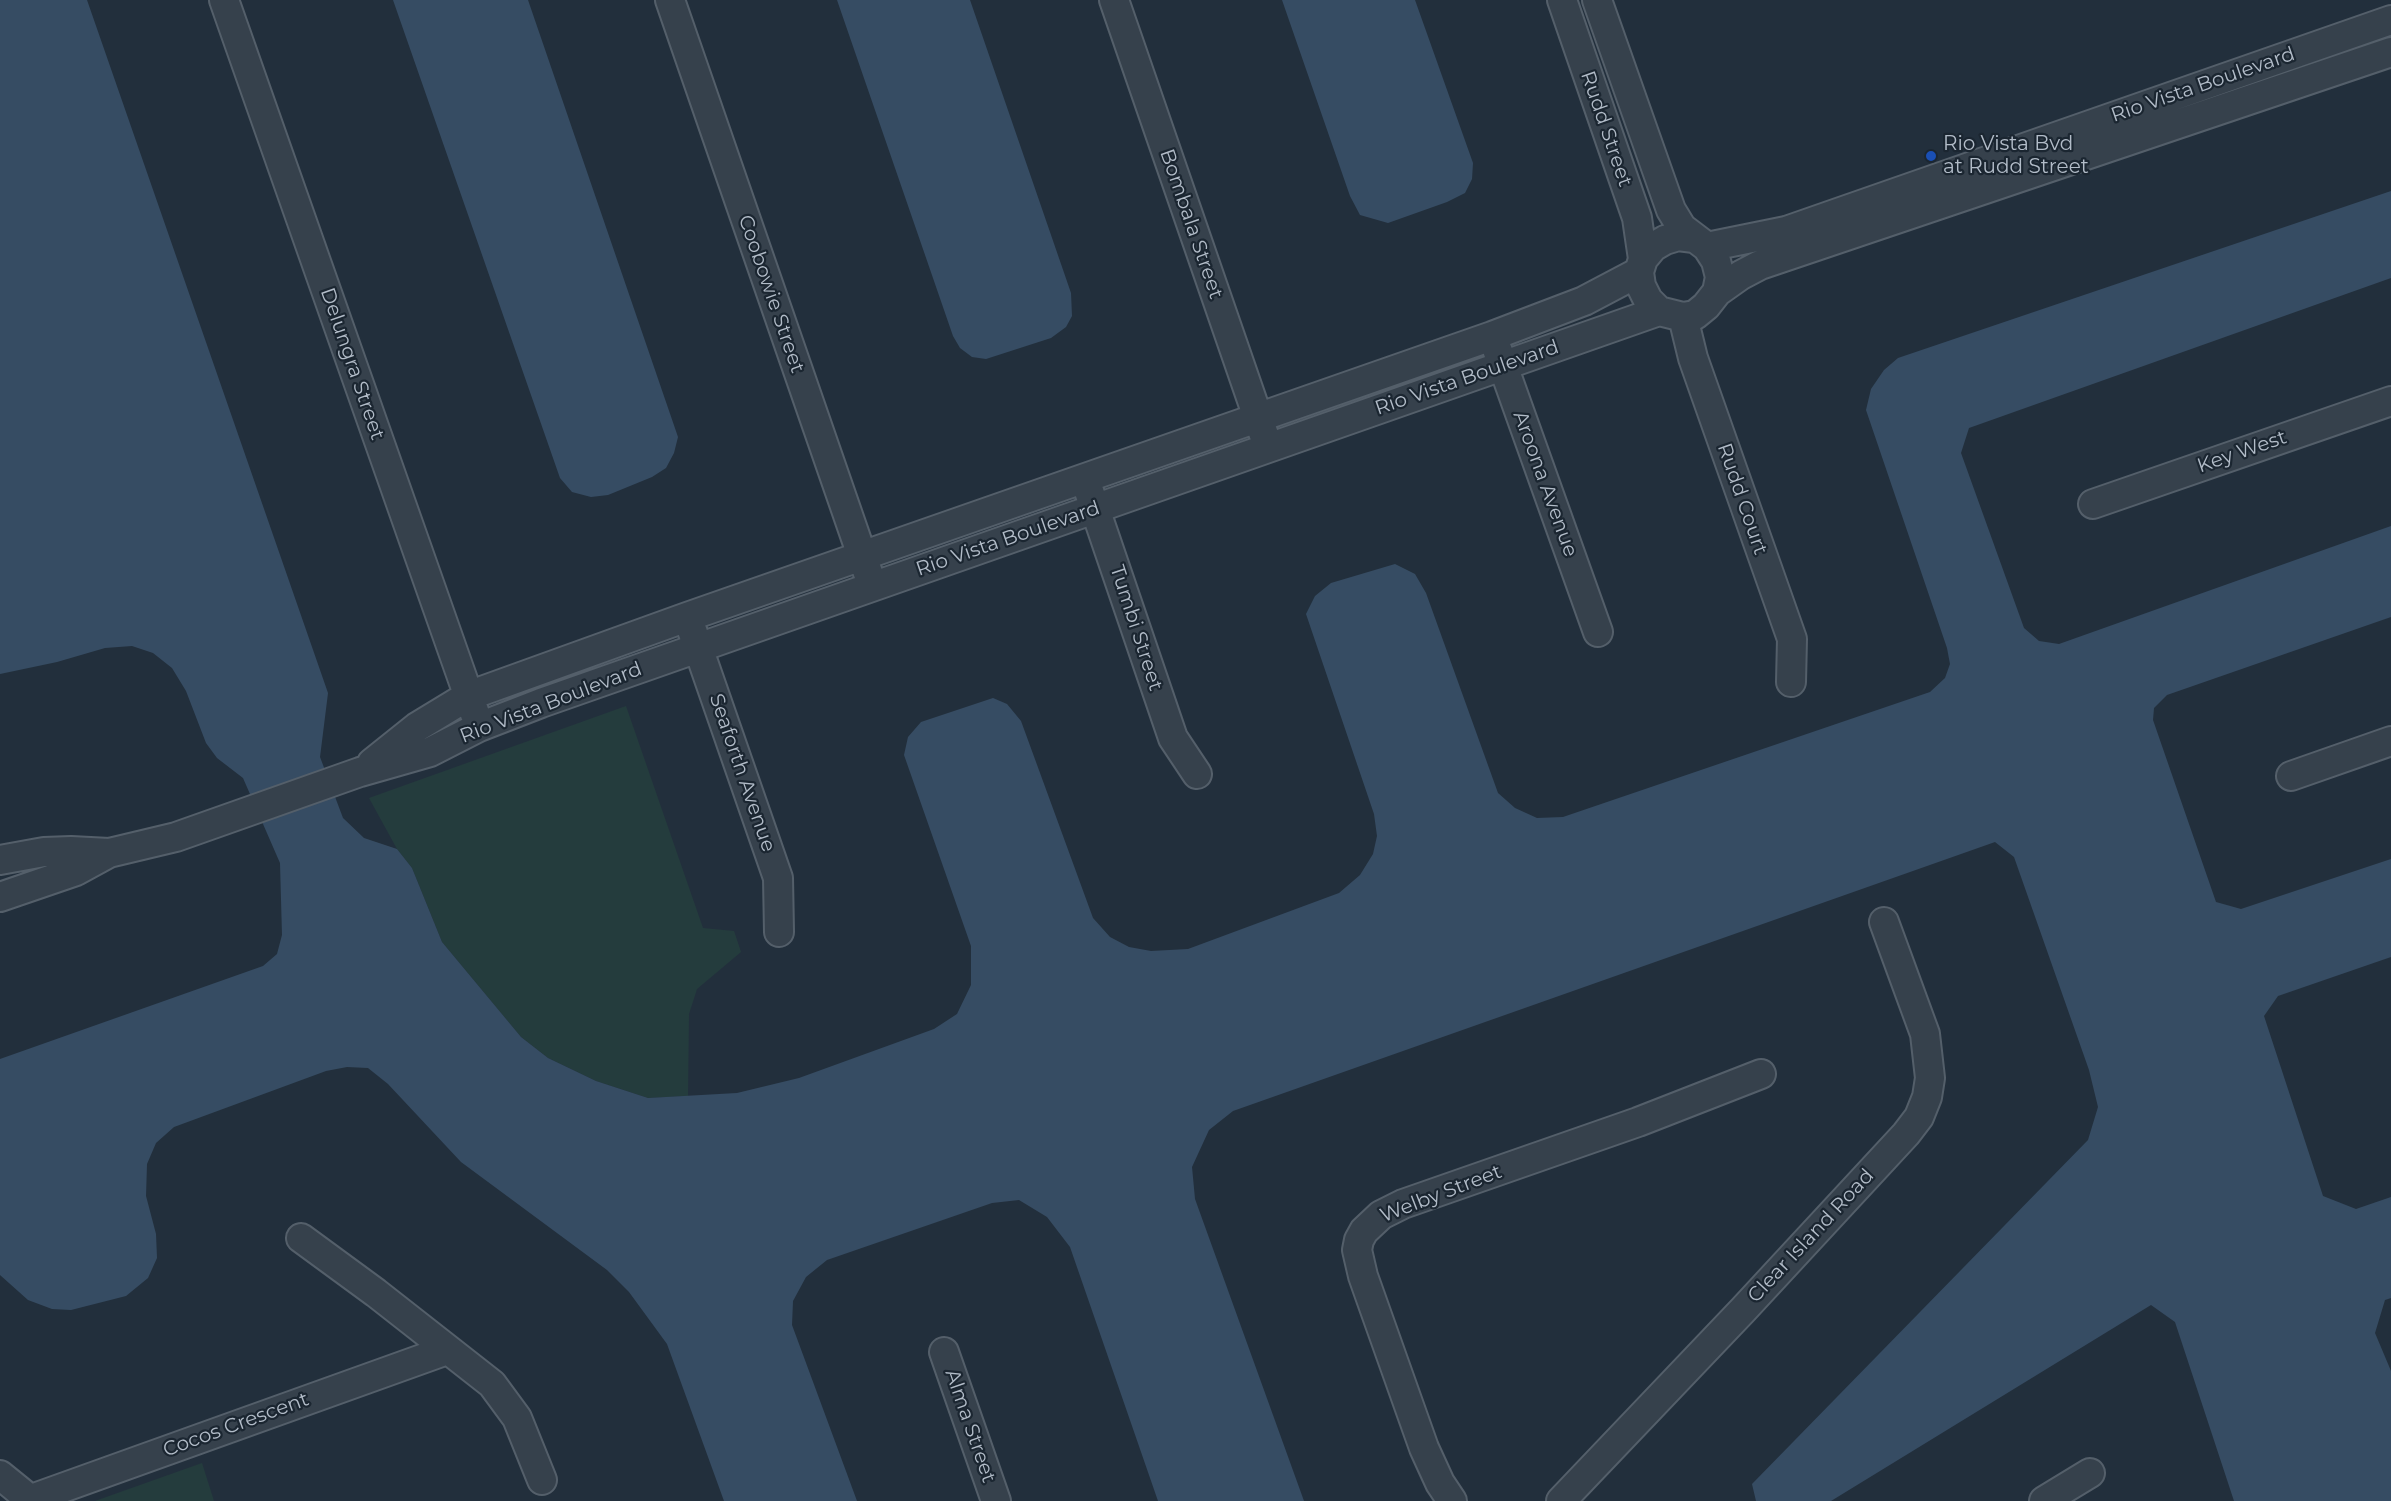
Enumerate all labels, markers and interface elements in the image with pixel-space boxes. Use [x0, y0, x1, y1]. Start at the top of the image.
street label: Rio Vista Boulevard [2108, 42, 2298, 128]
street label: Rudd Street [1575, 68, 1637, 190]
place label: Rio Vista Bvd at Rudd Street [1943, 132, 2089, 179]
street label: Bombala Street [1154, 146, 1228, 302]
marker: Rio Vista Bvd at Rudd Street [1924, 149, 1938, 163]
street label: Coobowie Street [733, 212, 809, 376]
street label: Delungra Street [315, 285, 389, 443]
street label: Rio Vista Boulevard [1372, 335, 1562, 421]
street label: Aroona Avenue [1508, 408, 1582, 560]
street label: Key West [2194, 426, 2290, 478]
street label: Rudd Court [1712, 440, 1772, 558]
street label: Rio Vista Boulevard [913, 496, 1103, 582]
street label: Tumbi Street [1104, 562, 1168, 694]
street label: Rio Vista Boulevard [457, 657, 645, 749]
street label: Seaforth Avenue [704, 691, 780, 855]
street label: Welby Street [1377, 1160, 1505, 1228]
street label: Clear Island Road [1743, 1164, 1879, 1308]
street label: Alma Street [939, 1366, 1001, 1486]
street label: Cocos Crescent [160, 1387, 312, 1463]

